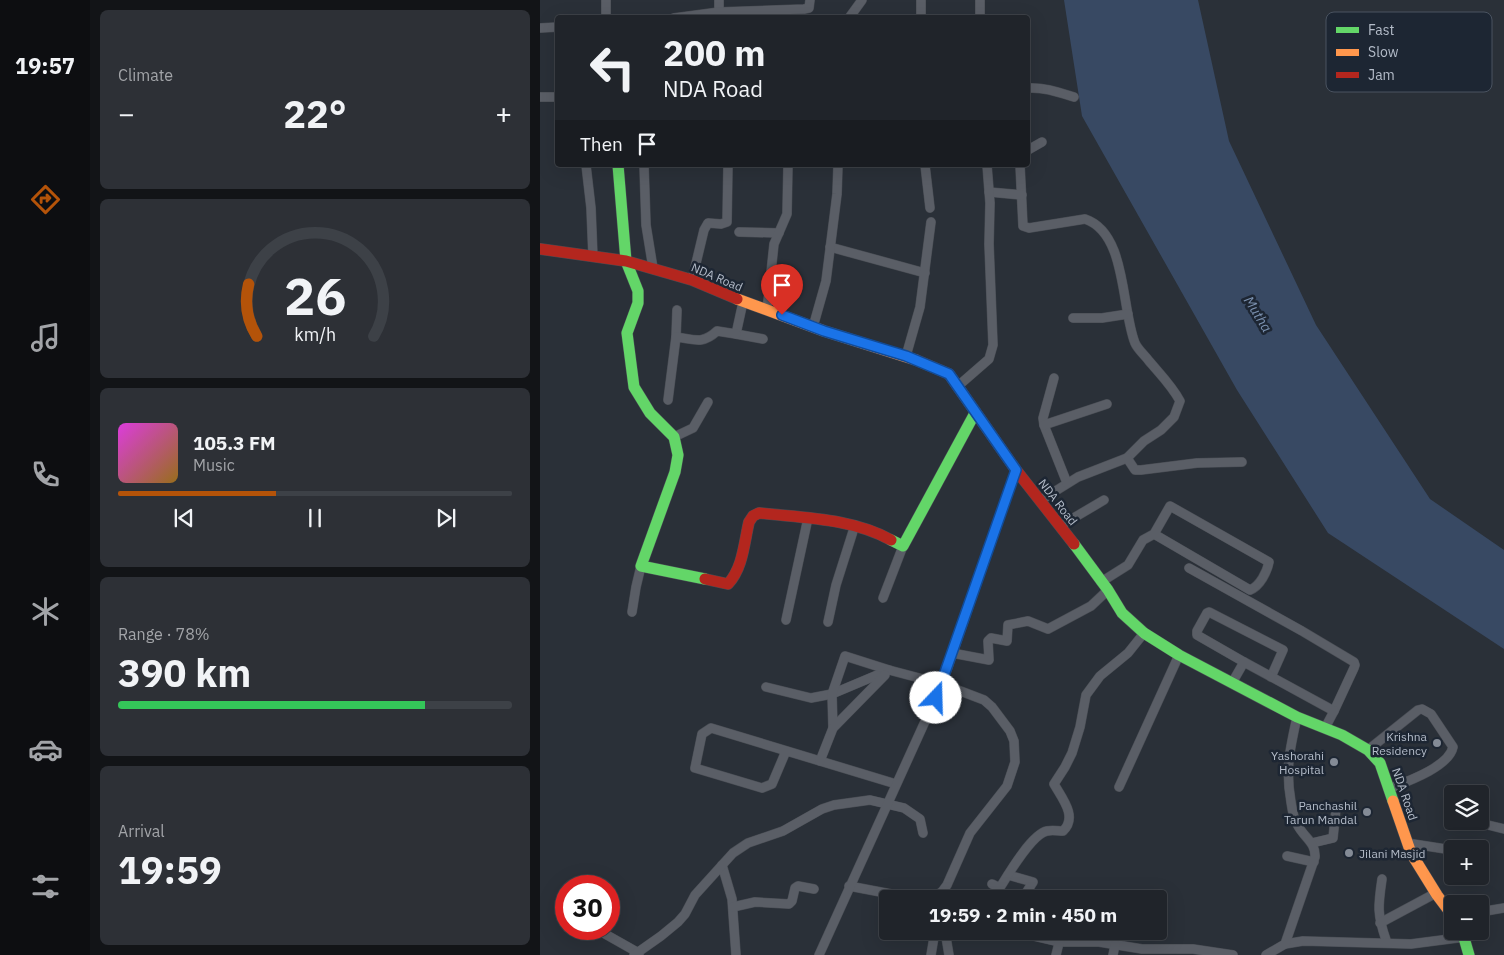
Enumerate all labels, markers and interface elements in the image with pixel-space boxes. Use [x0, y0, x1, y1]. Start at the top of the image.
legend [1326, 12, 1492, 92]
text: Fast [1368, 21, 1394, 39]
text: 200 m [663, 30, 766, 76]
icon: left [580, 35, 645, 100]
text: Slow [1368, 43, 1399, 61]
text: 19:57 [15, 51, 75, 80]
text: Climate [118, 65, 173, 85]
text: Jam [1368, 66, 1395, 84]
text: NDA Road [663, 74, 763, 103]
text: 22° [283, 89, 347, 138]
text: − [118, 95, 135, 132]
text: + [495, 95, 512, 132]
icon: arrive [633, 130, 661, 158]
text: Then [580, 132, 623, 156]
icon: directions [28, 182, 63, 217]
street label: NDA Road [689, 259, 745, 295]
text: 26 [284, 262, 346, 329]
pin [761, 264, 803, 315]
icon: arrive [768, 271, 796, 299]
water label: Mutha [1240, 293, 1276, 335]
icon: music [28, 320, 63, 355]
text: km/h [294, 323, 336, 346]
text: 105.3 FM [193, 431, 276, 455]
text: Music [193, 455, 235, 475]
icon: phone [28, 457, 63, 492]
street label: NDA Road [1035, 476, 1081, 528]
icon: previous [170, 504, 198, 532]
icon: pause [301, 504, 329, 532]
icon: next [432, 504, 460, 532]
icon: climate [28, 594, 63, 629]
text: Range · 78% [118, 624, 210, 644]
text: 390 km [118, 648, 251, 697]
position arrow [909, 671, 961, 723]
place label: Krishna Residency [1372, 729, 1428, 758]
icon: car [28, 732, 63, 767]
marker: Krishna Residency [1431, 737, 1443, 749]
place label: Yashorahi Hospital [1271, 748, 1324, 777]
marker: Yashorahi Hospital [1328, 756, 1340, 768]
street label: NDA Road [1389, 766, 1421, 822]
map controls [1444, 785, 1489, 940]
button: layers [1444, 785, 1489, 830]
place label: Panchashil Tarun Mandal [1284, 798, 1357, 827]
marker: Panchashil Tarun Mandal [1361, 806, 1373, 818]
text: Arrival [118, 821, 165, 841]
button: + [1444, 840, 1489, 885]
text: 19:59 [118, 845, 222, 894]
place label: Jilani Masjid [1359, 846, 1425, 861]
marker: Jilani Masjid [1343, 847, 1355, 859]
icon: filters [28, 869, 63, 904]
speed limit sign: 30 [555, 875, 620, 940]
button: − [1444, 895, 1489, 940]
text: 19:59 · 2 min · 450 m [929, 903, 1117, 927]

